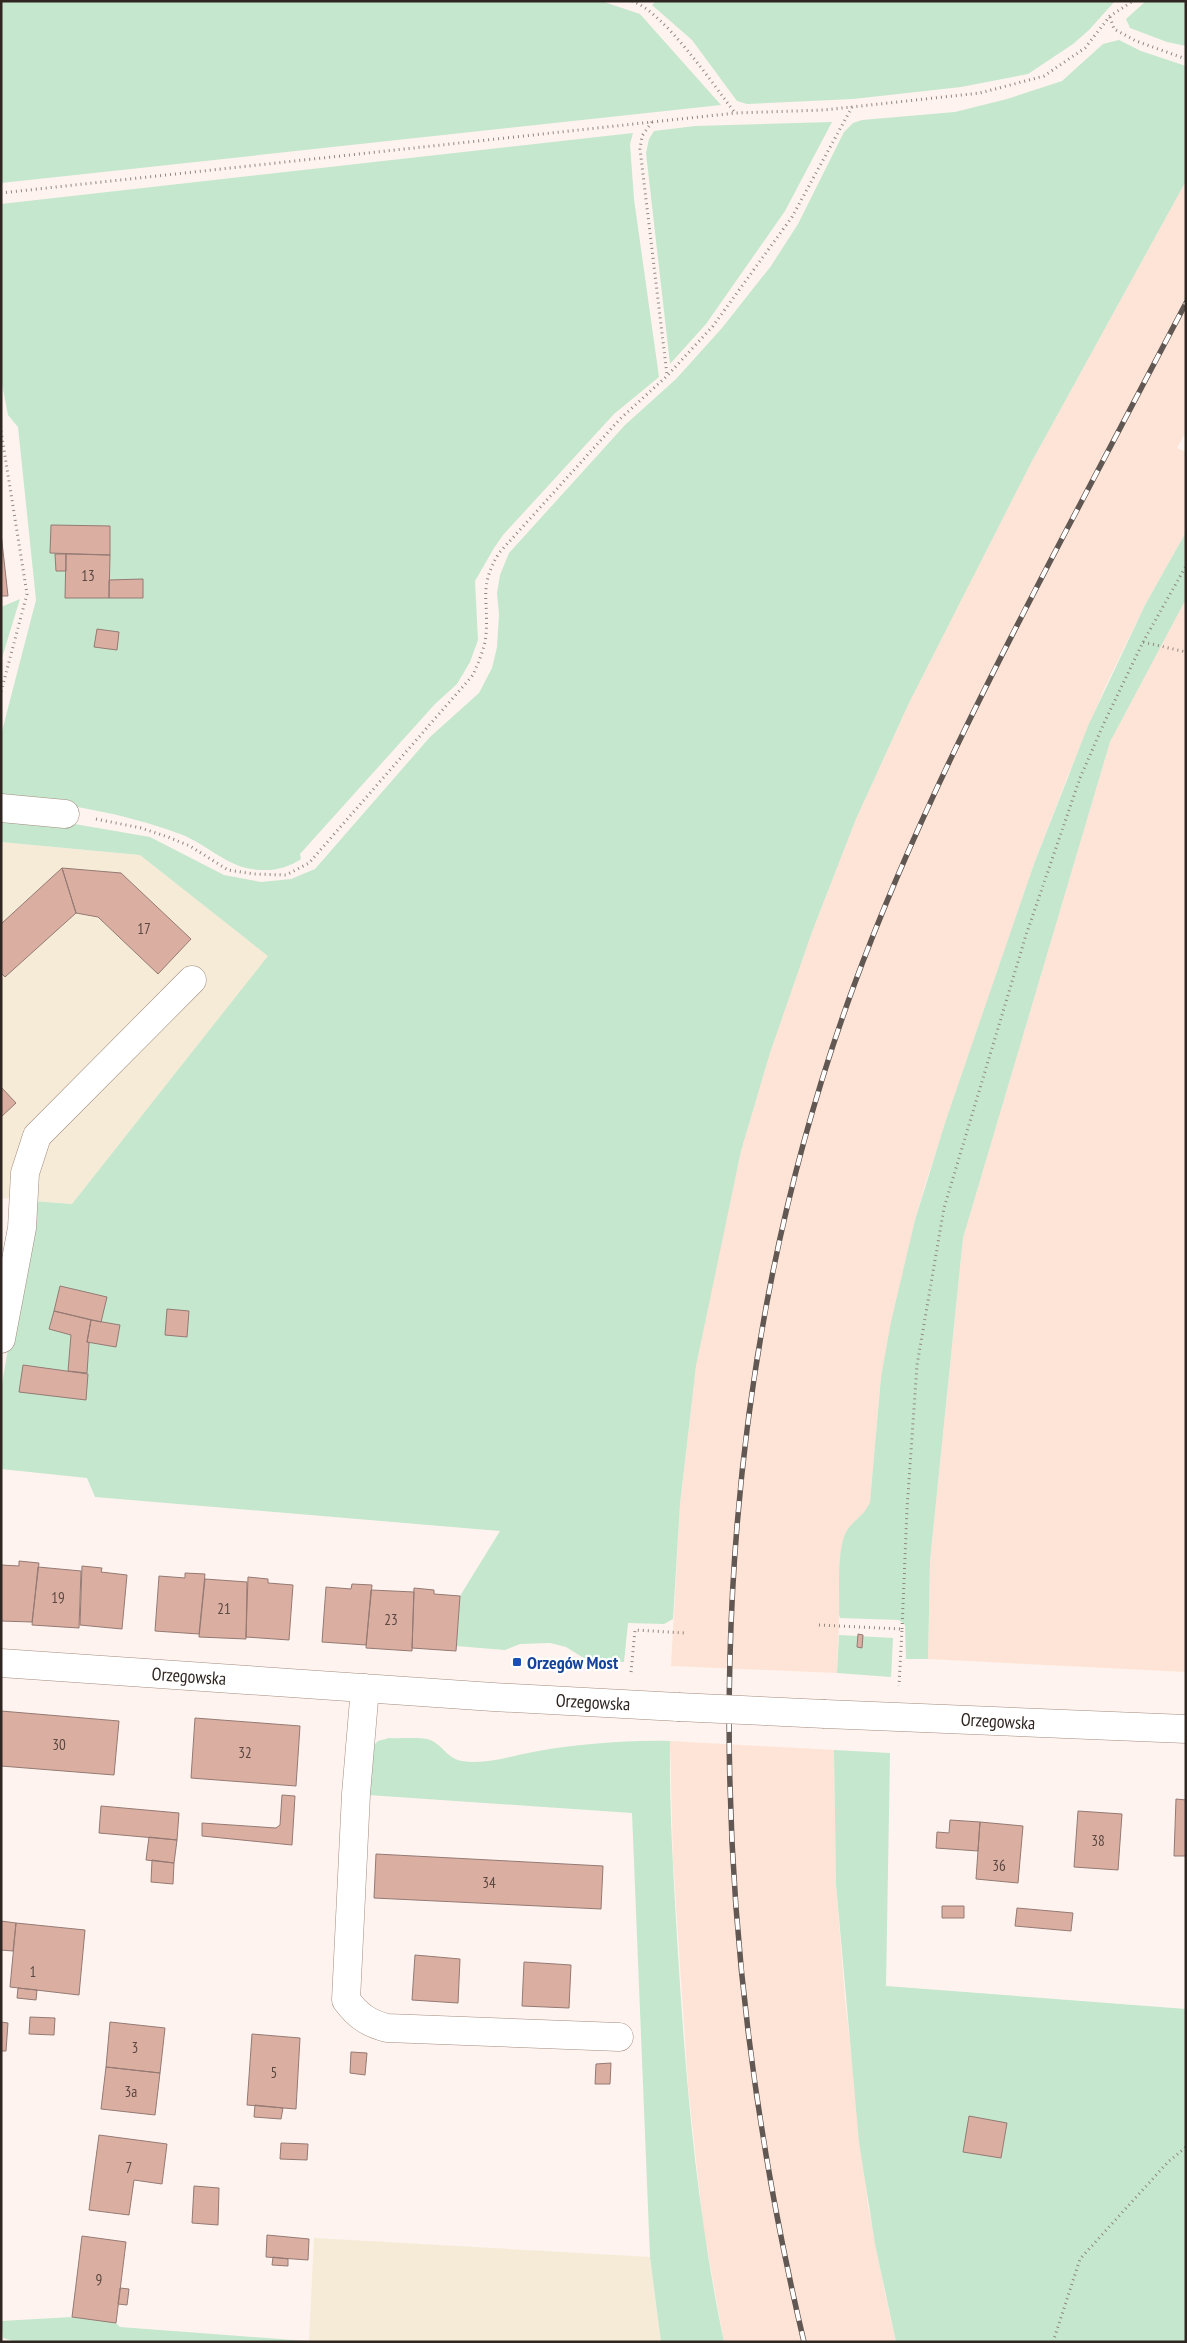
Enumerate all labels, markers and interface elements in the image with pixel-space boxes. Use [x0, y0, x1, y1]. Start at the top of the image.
house number: 13 [81, 566, 95, 585]
house number: 17 [137, 919, 151, 938]
house number: 19 [51, 1588, 65, 1607]
house number: 21 [217, 1599, 231, 1618]
house number: 23 [384, 1610, 398, 1629]
place label: Orzegów Most [527, 1651, 619, 1674]
marker: Orzegów Most [511, 1656, 523, 1668]
street label: Orzegowska [151, 1662, 227, 1690]
street label: Orzegowska [555, 1689, 631, 1715]
street label: Orzegowska [960, 1708, 1036, 1734]
house number: 30 [52, 1735, 66, 1754]
house number: 32 [238, 1743, 252, 1762]
house number: 38 [1091, 1831, 1105, 1850]
house number: 36 [992, 1856, 1006, 1875]
house number: 34 [482, 1873, 496, 1892]
house number: 1 [30, 1962, 36, 1981]
house number: 3 [132, 2038, 138, 2057]
house number: 5 [271, 2063, 277, 2082]
house number: 3a [125, 2082, 137, 2101]
house number: 7 [126, 2158, 132, 2177]
house number: 9 [96, 2270, 102, 2289]

